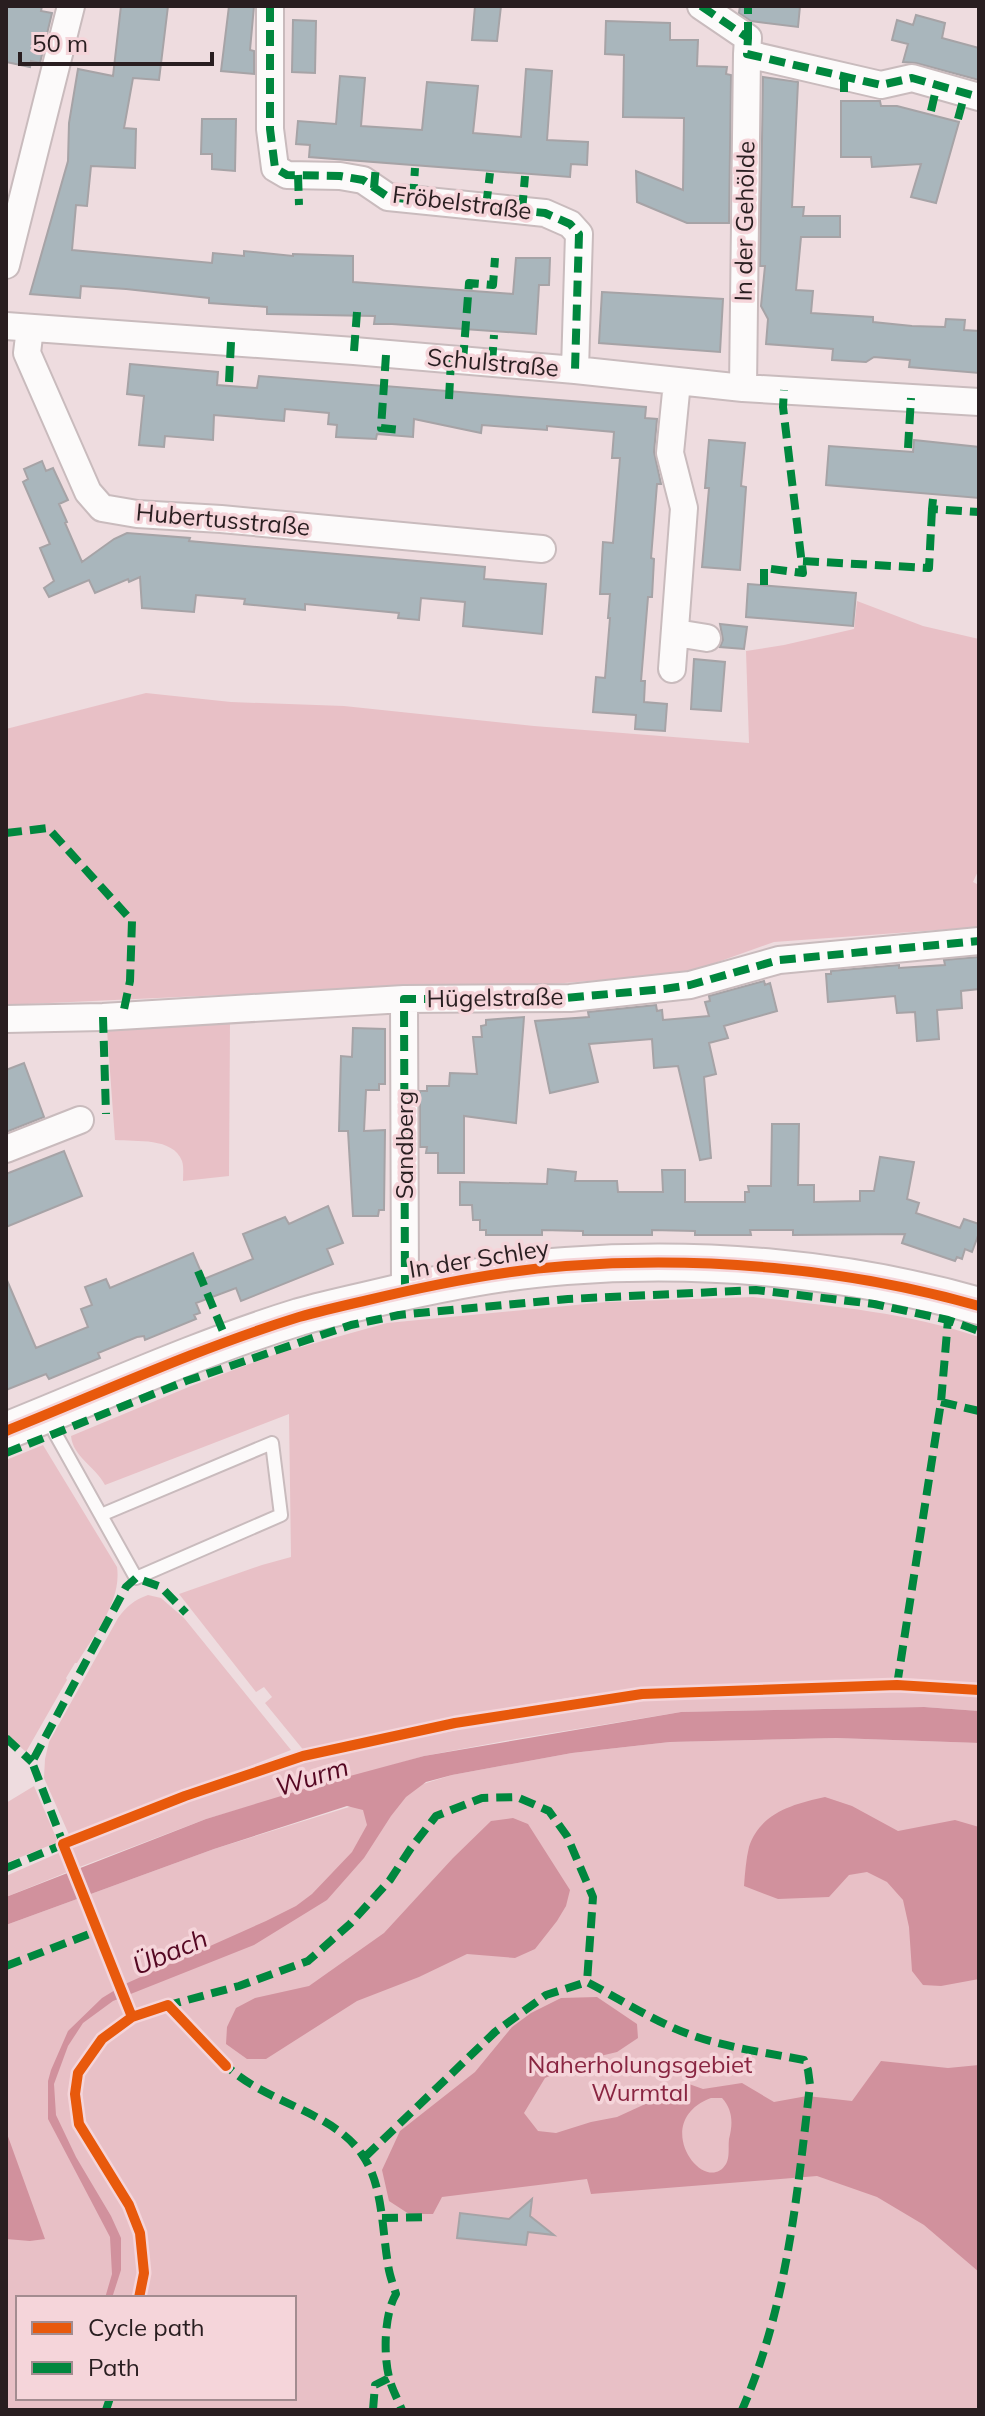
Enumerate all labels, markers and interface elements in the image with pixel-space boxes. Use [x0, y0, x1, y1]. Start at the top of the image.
scale bar [20, 16, 212, 66]
text: 50 m [32, 28, 88, 58]
street label: In der Gehölde [728, 140, 760, 301]
street label: Fröbelstraße [391, 179, 533, 225]
street label: Schulstraße [426, 341, 560, 383]
street label: Hubertusstraße [135, 496, 311, 542]
street label: Hügelstraße [426, 981, 564, 1013]
street label: Sandberg [389, 1091, 419, 1199]
street label: In der Schley [407, 1232, 551, 1284]
water label: Wurm [271, 1750, 352, 1803]
water label: Übach [127, 1921, 212, 1982]
park label: Naherholungsgebiet Wurmtal [527, 2049, 753, 2107]
legend [16, 2296, 296, 2400]
text: Cycle path [88, 2312, 205, 2342]
text: Path [88, 2352, 140, 2382]

